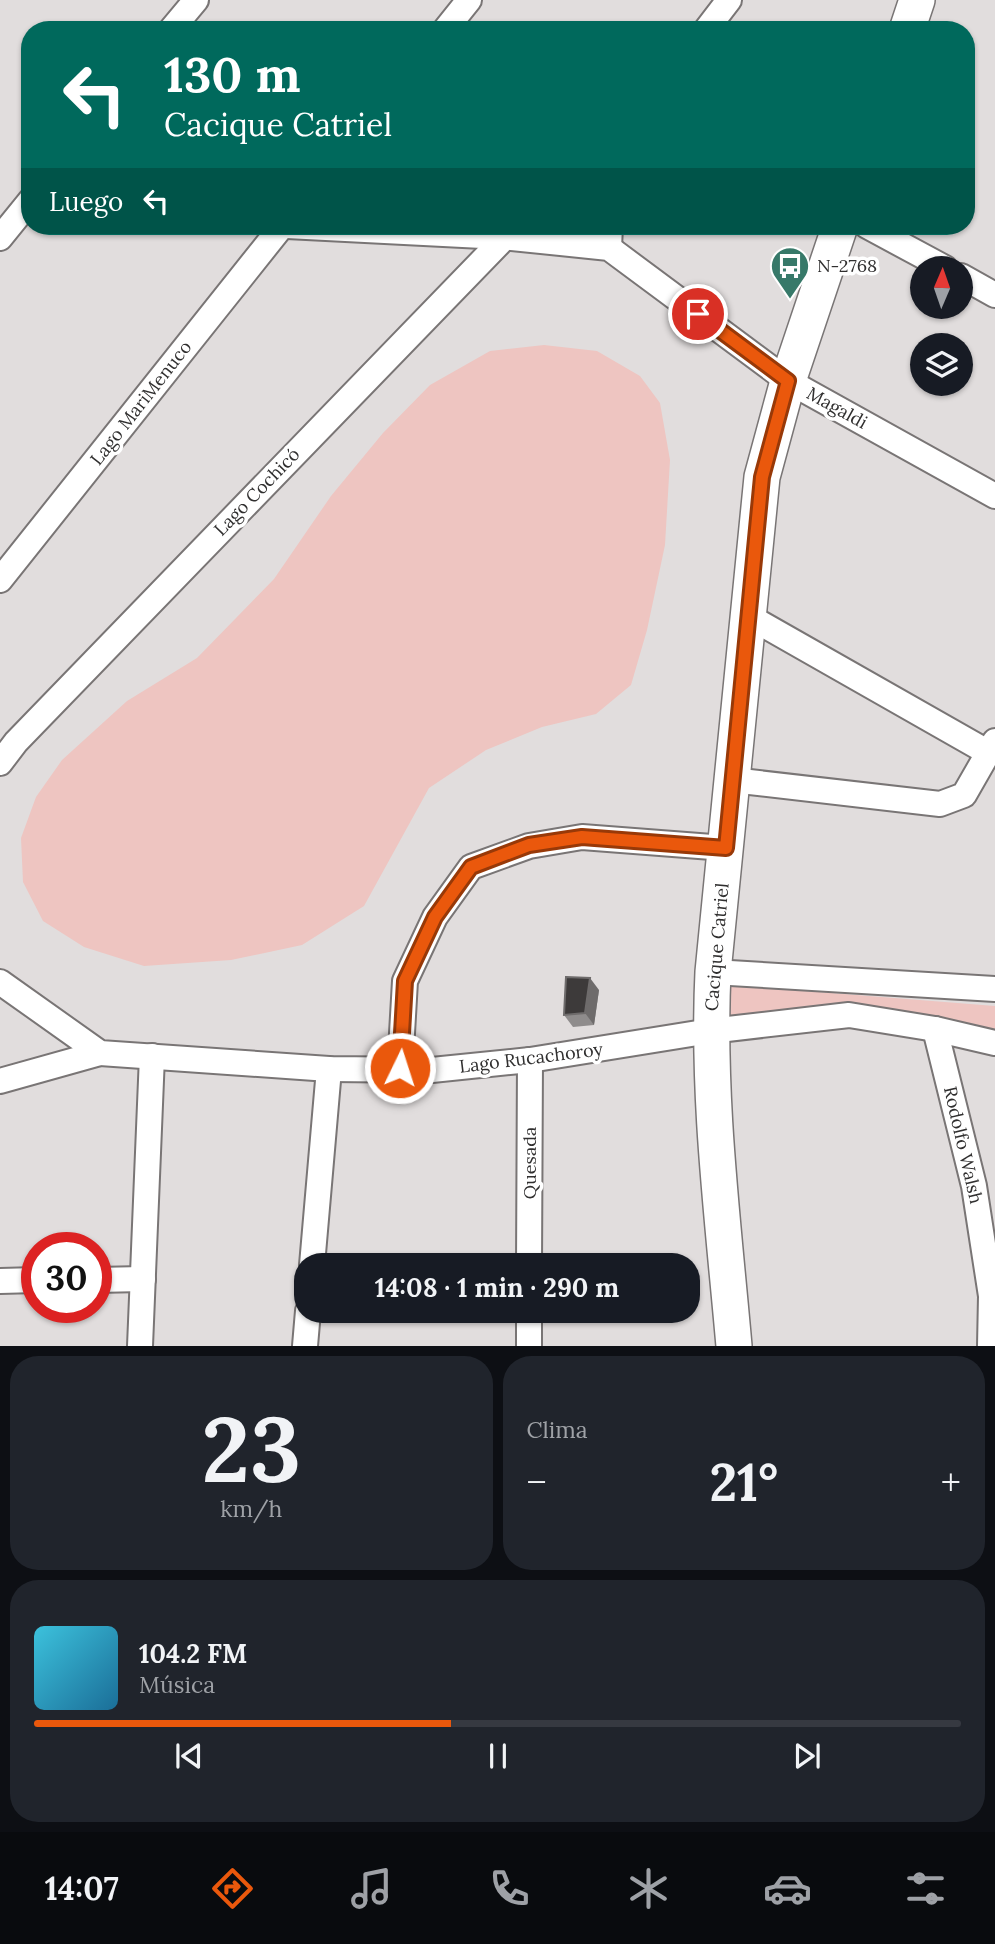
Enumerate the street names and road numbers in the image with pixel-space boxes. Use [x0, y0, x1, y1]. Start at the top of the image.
street label: Lago MariMenuco [85, 336, 196, 470]
street label: Magaldi [803, 382, 872, 434]
street label: Lago Cochicó [209, 443, 304, 541]
street label: Cacique Catriel [699, 882, 734, 1012]
street label: Lago Rucachoroy [458, 1037, 605, 1078]
street label: Rodolfo Walsh [939, 1084, 988, 1206]
street label: Quesada [518, 1127, 541, 1199]

